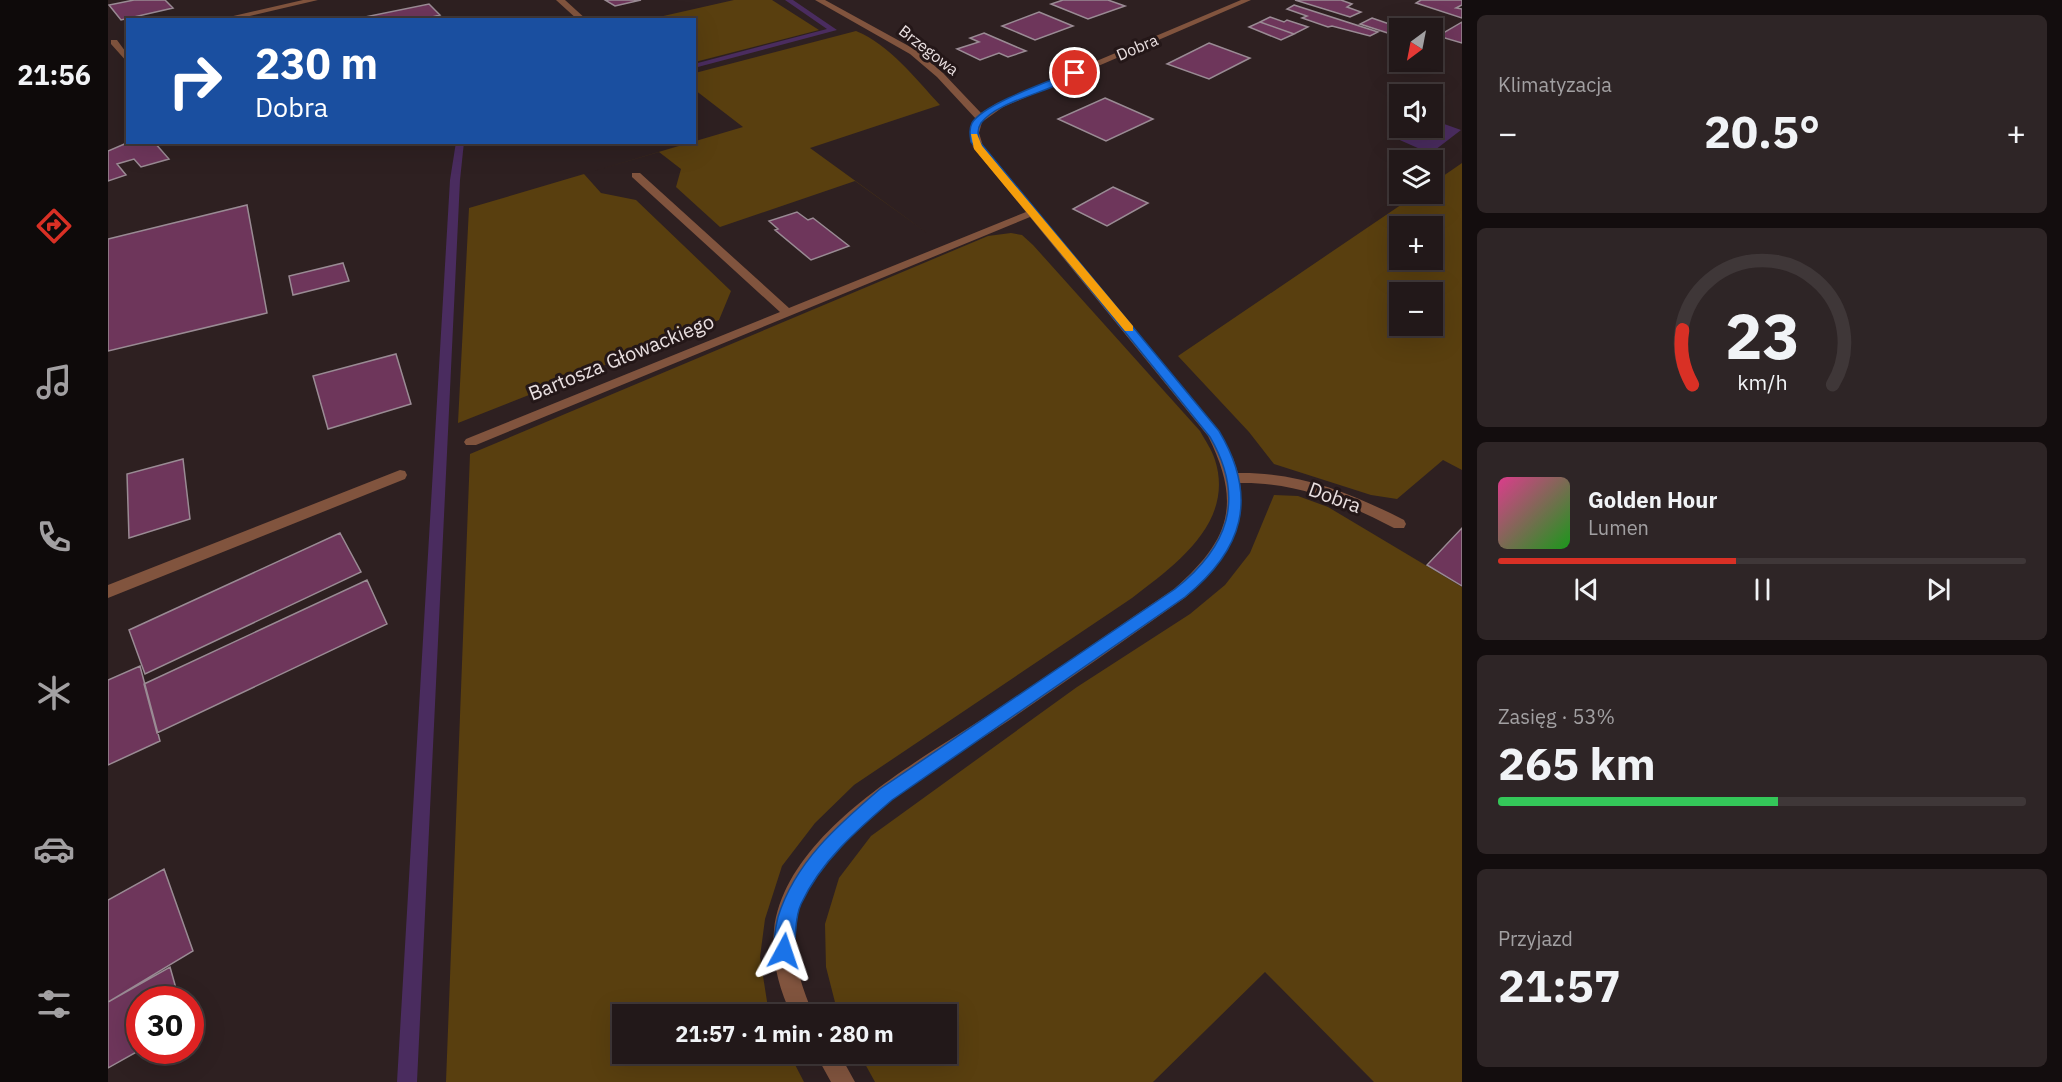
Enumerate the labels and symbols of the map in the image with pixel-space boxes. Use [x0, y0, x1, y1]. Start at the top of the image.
north arrow [1389, 18, 1443, 72]
street label: Brzegowa [895, 20, 963, 80]
street label: Dobra [1113, 29, 1161, 65]
pin [1049, 47, 1100, 98]
street label: Bartosza Głowackiego [524, 307, 718, 407]
street label: Dobra [1305, 475, 1365, 519]
position arrow [752, 919, 816, 983]
speed limit sign: 30 [126, 986, 204, 1064]

